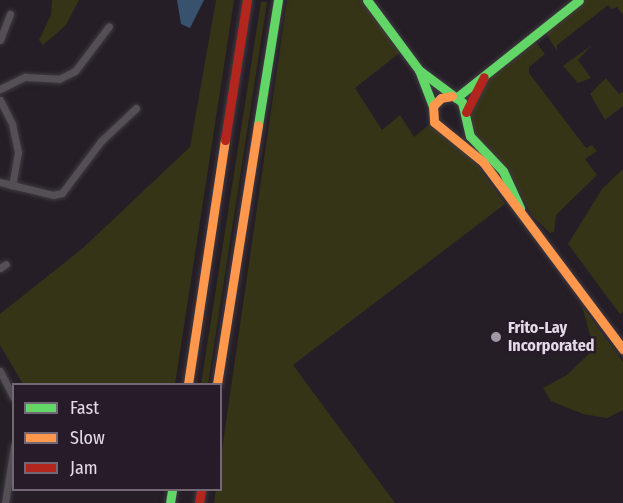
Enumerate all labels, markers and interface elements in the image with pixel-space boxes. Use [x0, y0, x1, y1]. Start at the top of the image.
place label: Frito-Lay Incorporated [508, 318, 594, 356]
marker: Frito-Lay Incorporated [489, 330, 503, 344]
legend [12, 383, 222, 491]
text: Fast [70, 397, 99, 419]
text: Slow [70, 427, 105, 449]
text: Jam [70, 457, 98, 479]

